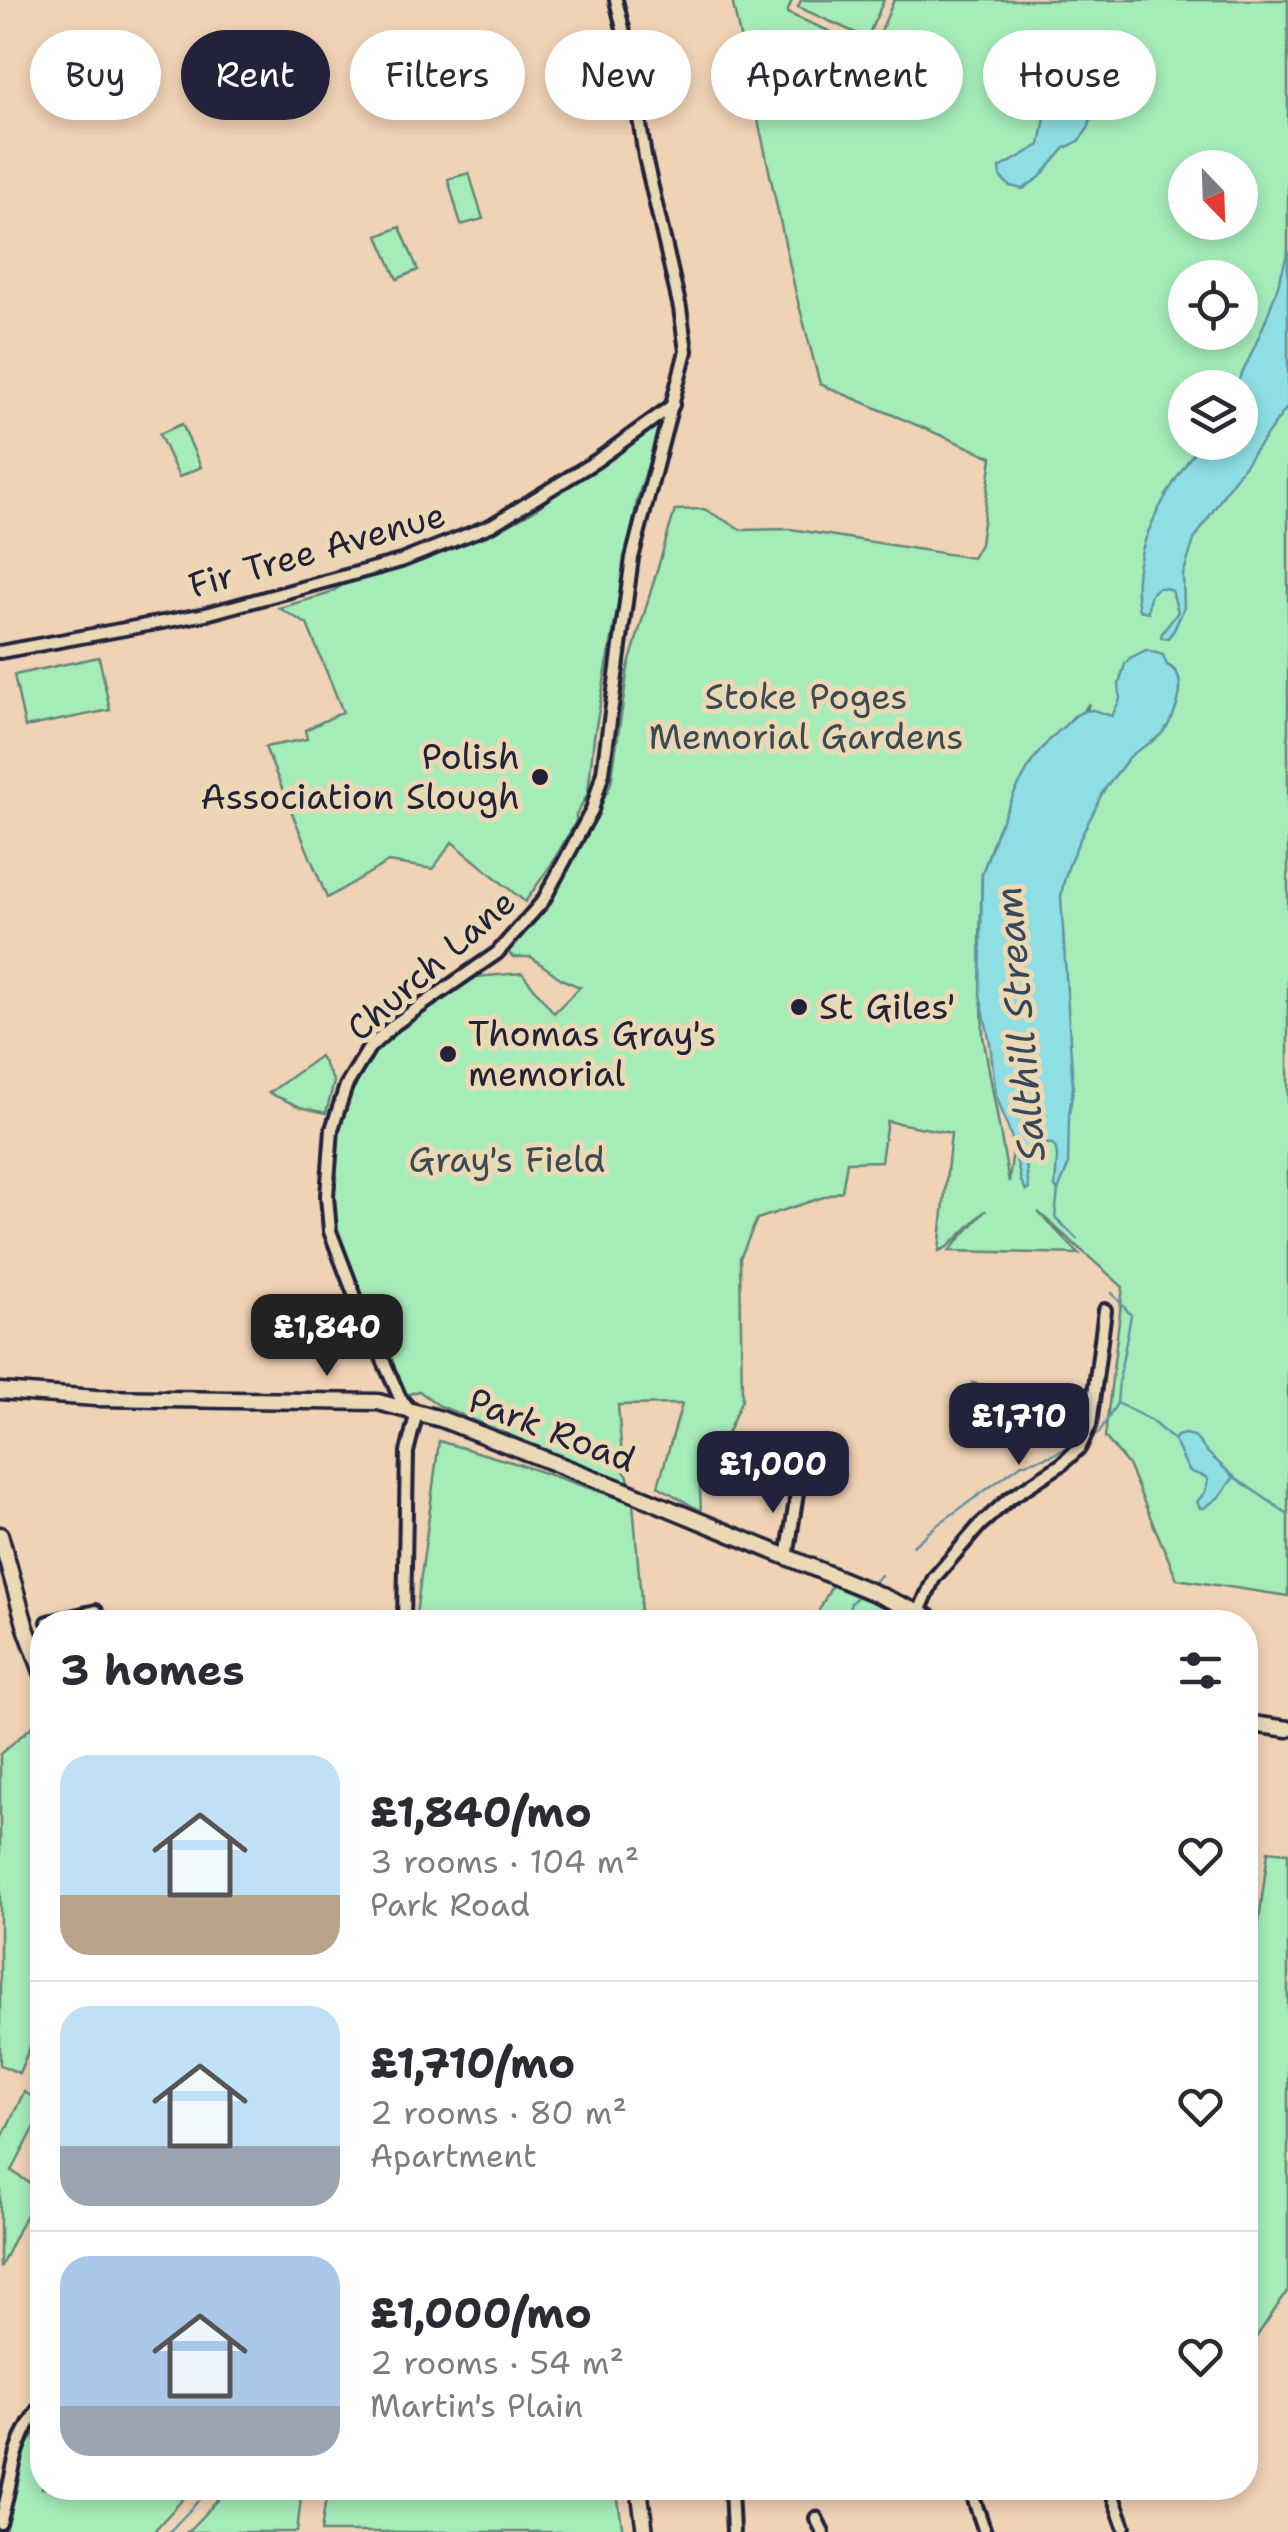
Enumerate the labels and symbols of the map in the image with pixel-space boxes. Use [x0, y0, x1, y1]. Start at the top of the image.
north arrow [1168, 150, 1258, 240]
street label: Fir Tree Avenue [183, 490, 451, 609]
park label: Stoke Poges Memorial Gardens [648, 673, 964, 760]
place label: Polish Association Slough [201, 733, 520, 820]
marker: Polish Association Slough [529, 766, 551, 788]
street label: Church Lane [336, 878, 525, 1051]
water label: Salthill Stream [982, 884, 1057, 1164]
place label: St Giles' [819, 983, 956, 1030]
marker: St Giles' [788, 996, 810, 1018]
place label: Thomas Gray's memorial [468, 1010, 716, 1097]
marker: Thomas Gray's memorial [437, 1043, 459, 1065]
park label: Gray's Field [409, 1136, 605, 1183]
pin: £1,840 [246, 1294, 408, 1379]
street label: Park Road [462, 1376, 642, 1483]
pin: £1,710 [938, 1383, 1100, 1468]
pin: £1,000 [692, 1431, 854, 1516]

